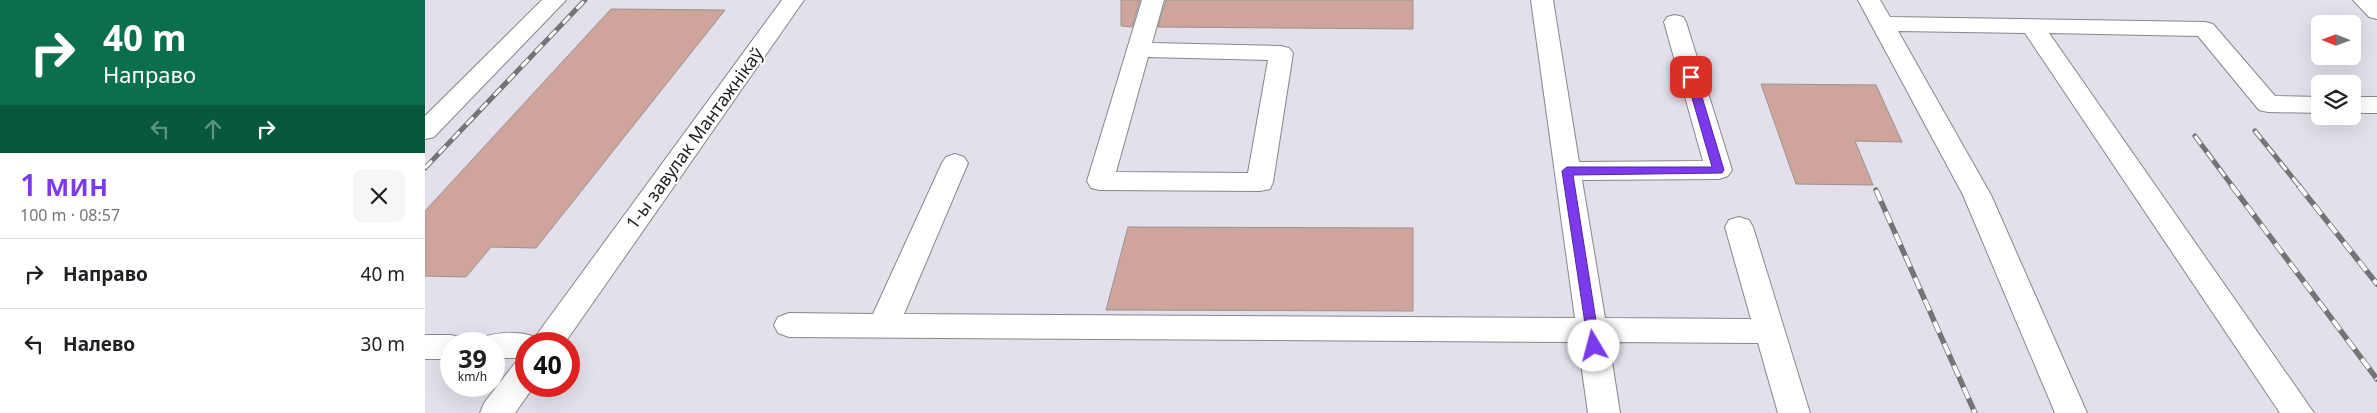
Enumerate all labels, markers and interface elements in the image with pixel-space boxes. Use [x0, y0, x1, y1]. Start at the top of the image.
text: 40 m [103, 14, 186, 61]
north arrow [2311, 15, 2361, 65]
map controls [2311, 15, 2361, 125]
icon: right [20, 20, 85, 85]
street label: 1-ы завулак Мантажнікаў [620, 42, 769, 234]
pin [1670, 56, 1712, 98]
text: Направо [103, 59, 196, 89]
icon: arrive [1677, 63, 1705, 91]
button: layers [2311, 75, 2361, 125]
icon: left [146, 115, 174, 143]
icon: ahead [199, 115, 227, 143]
icon: right [252, 115, 280, 143]
text: 1 мин [20, 164, 108, 205]
button: close [353, 170, 405, 222]
text: 100 m · 08:57 [20, 204, 120, 226]
icon: right [20, 260, 48, 288]
text: Направо [63, 261, 148, 287]
text: 40 m [361, 261, 405, 287]
position arrow [1567, 319, 1619, 371]
icon: left [20, 330, 48, 358]
text: Налево [63, 331, 135, 357]
text: 30 m [361, 331, 405, 357]
speed limit sign: 40 [515, 332, 580, 397]
text: 39 [458, 341, 487, 375]
text: km/h [458, 368, 487, 385]

